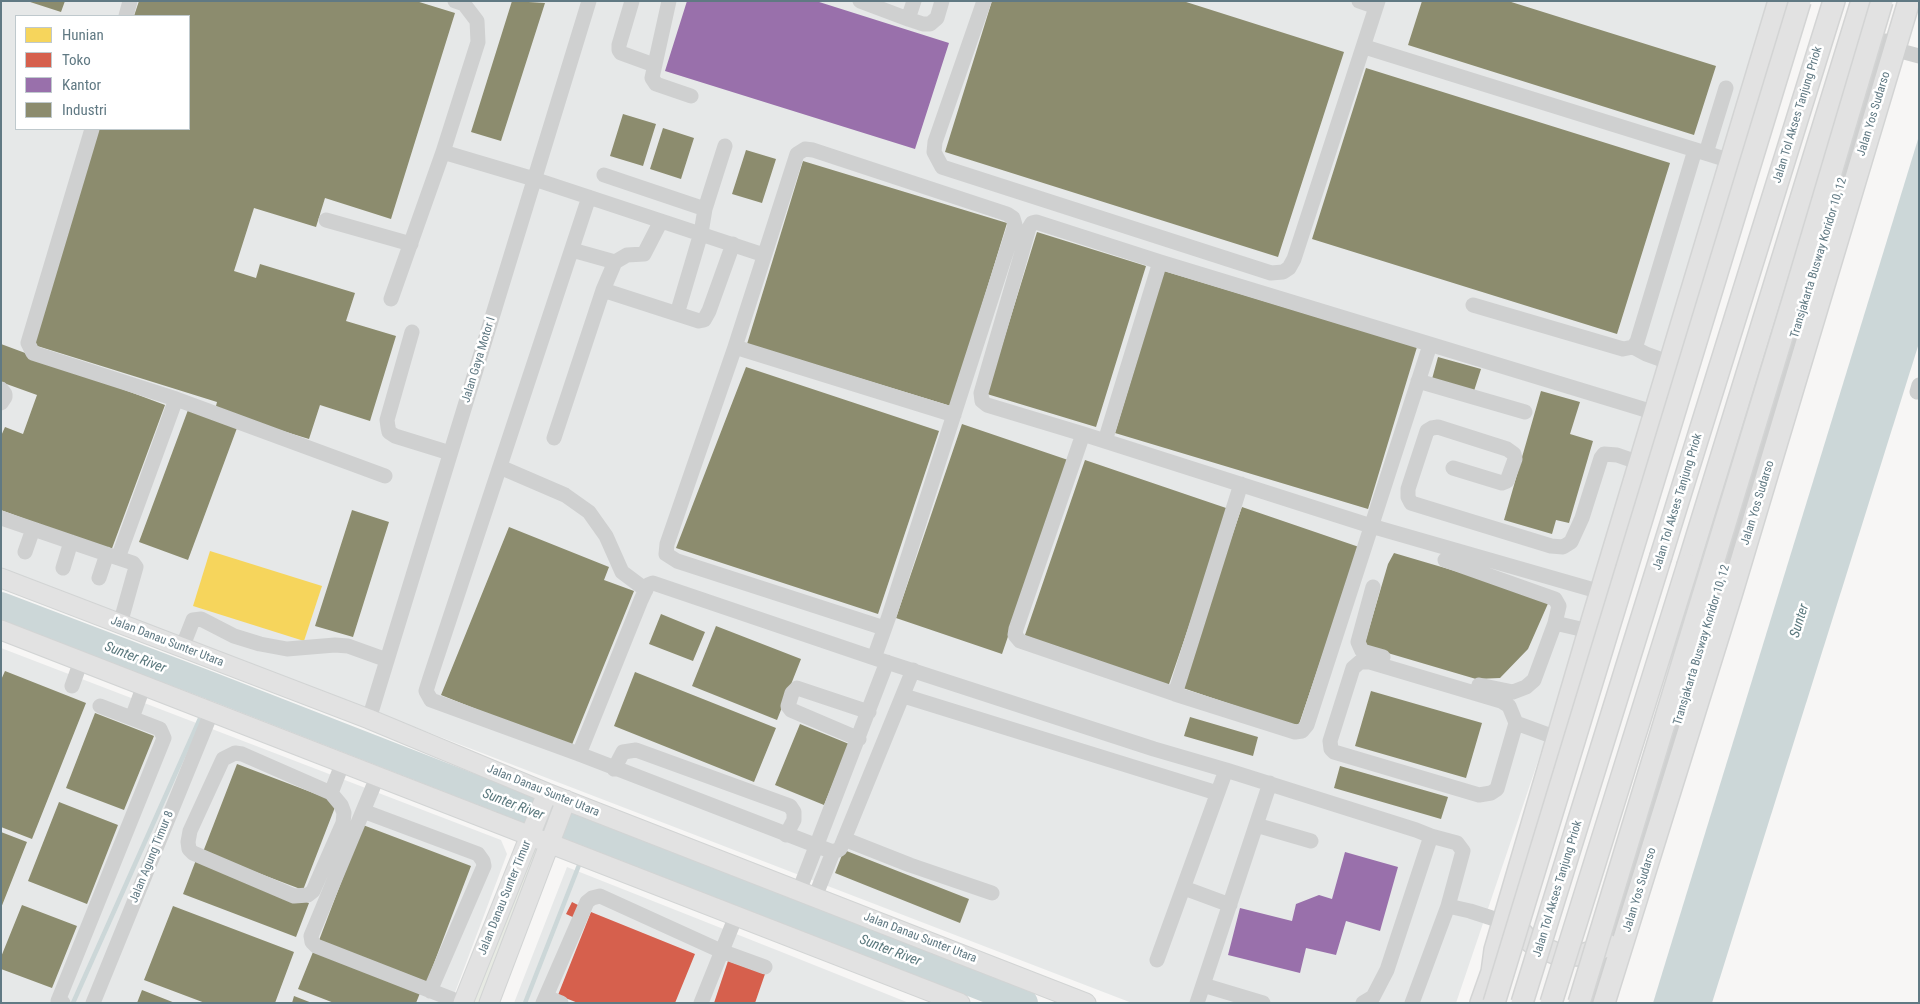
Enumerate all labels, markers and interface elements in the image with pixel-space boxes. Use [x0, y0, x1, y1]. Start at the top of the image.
legend [15, 15, 190, 130]
text: Hunian [62, 26, 104, 44]
street label: Jalan Tol Akses Tanjung Priok [1770, 45, 1826, 185]
text: Toko [62, 51, 91, 69]
street label: Jalan Yos Sudarso [1854, 70, 1894, 158]
text: Kantor [62, 76, 101, 94]
text: Industri [62, 101, 107, 119]
street label: Transjakarta Busway Koridor 10, 12 [1788, 176, 1850, 340]
street label: Jalan Gaya Motor I [459, 315, 499, 405]
street label: Jalan Tol Akses Tanjung Priok [1650, 432, 1706, 572]
street label: Jalan Yos Sudarso [1738, 459, 1778, 547]
street label: Transjakarta Busway Koridor 10, 12 [1671, 563, 1733, 727]
water label: Sunter [1787, 602, 1813, 640]
street label: Jalan Danau Sunter Utara [108, 614, 226, 670]
water label: Sunter River [102, 639, 168, 677]
street label: Jalan Danau Sunter Utara [485, 762, 601, 820]
water label: Sunter River [480, 786, 546, 824]
street label: Jalan Agung Timur 8 [127, 809, 177, 905]
street label: Jalan Tol Akses Tanjung Priok [1530, 819, 1586, 959]
street label: Jalan Danau Sunter Timur [475, 839, 535, 957]
street label: Jalan Yos Sudarso [1620, 846, 1660, 934]
street label: Jalan Danau Sunter Utara [861, 910, 979, 966]
water label: Sunter River [857, 932, 923, 970]

